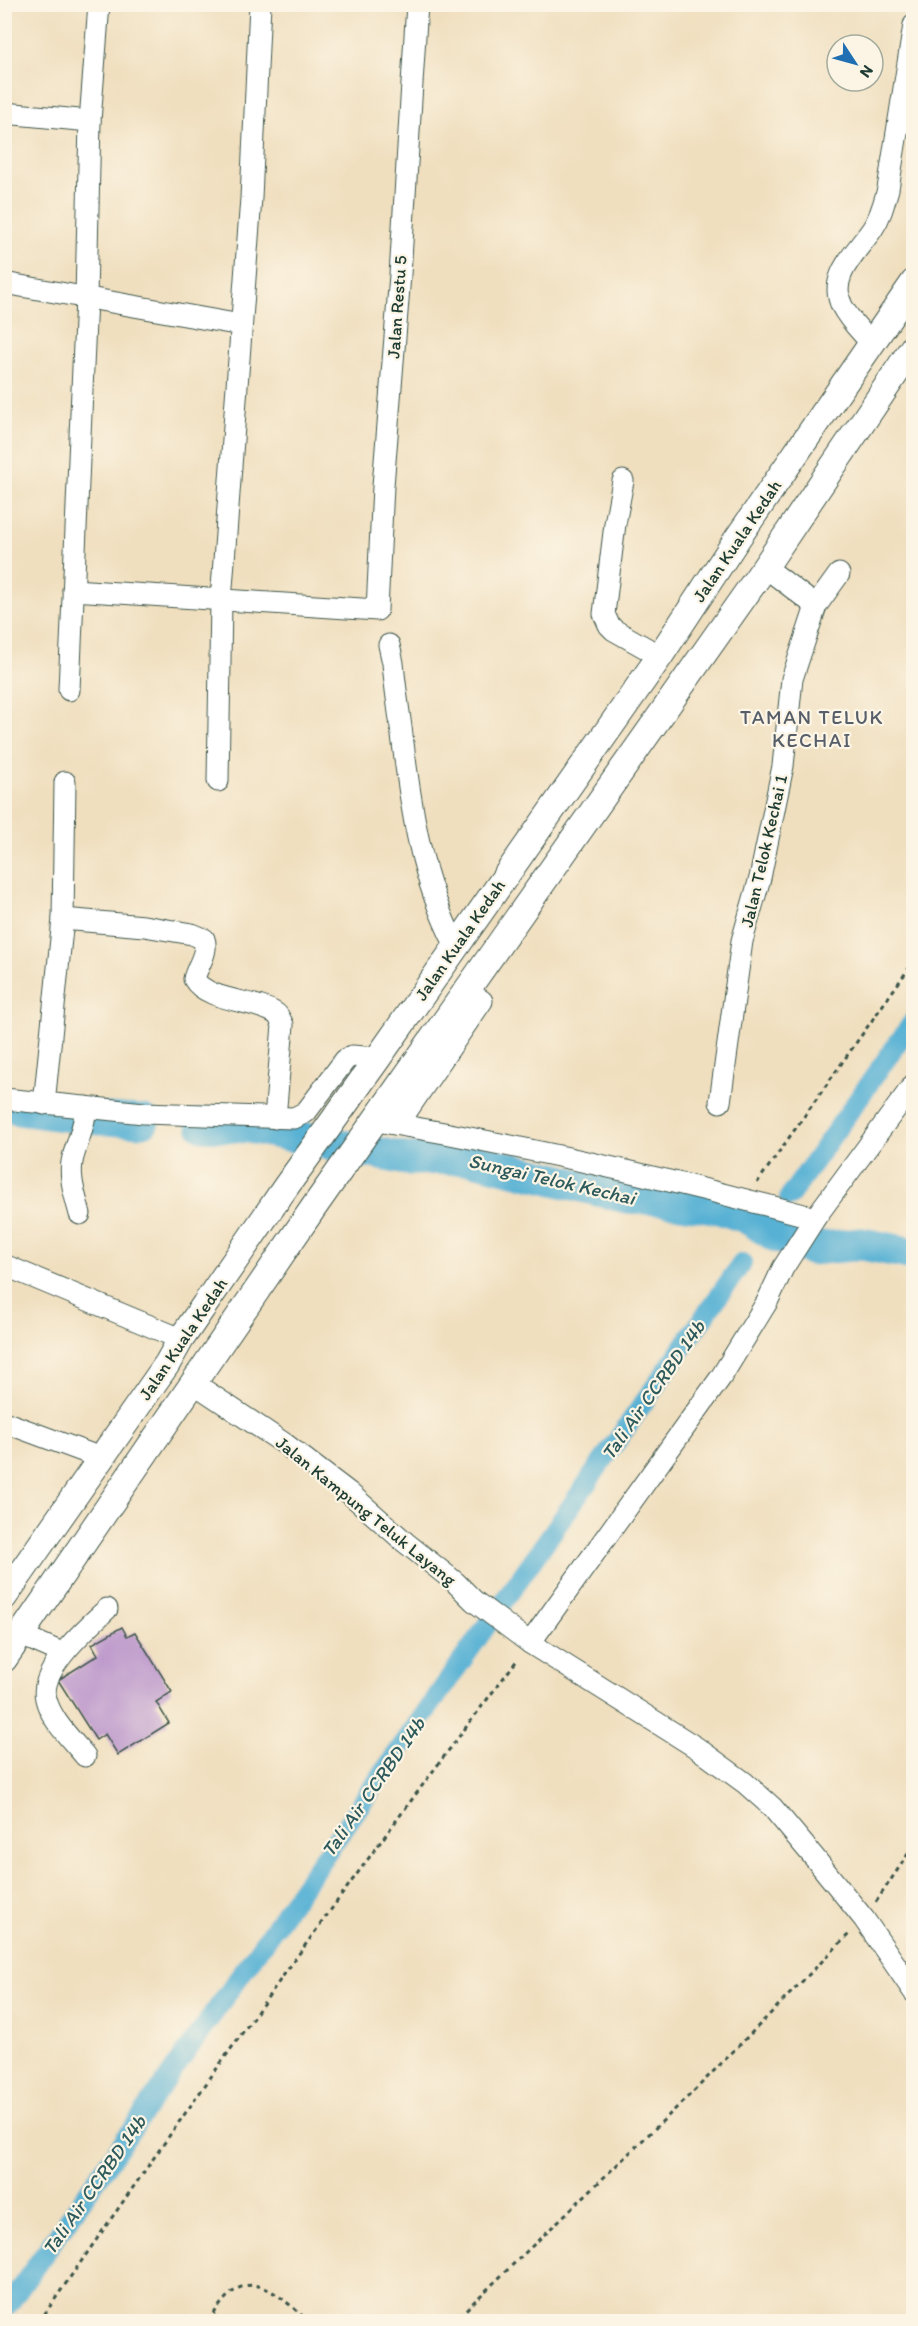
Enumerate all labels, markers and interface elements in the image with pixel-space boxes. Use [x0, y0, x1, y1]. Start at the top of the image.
north arrow [825, 33, 885, 93]
text: N [856, 62, 878, 81]
street label: Jalan Restu 5 [382, 255, 412, 359]
street label: Jalan Kuala Kedah [688, 476, 786, 606]
district label: TAMAN TELUK KECHAI [740, 705, 884, 752]
street label: Jalan Telok Kechai 1 [736, 773, 792, 929]
street label: Jalan Kuala Kedah [410, 875, 510, 1005]
water label: Sungai Telok Kechai [466, 1148, 639, 1210]
street label: Jalan Kuala Kedah [134, 1274, 232, 1404]
water label: Tali Air CCRBD 14b [596, 1315, 710, 1464]
street label: Jalan Kampung Teluk Layang [271, 1431, 461, 1591]
water label: Tali Air CCRBD 14b [316, 1712, 430, 1861]
water label: Tali Air CCRBD 14b [37, 2110, 151, 2259]

